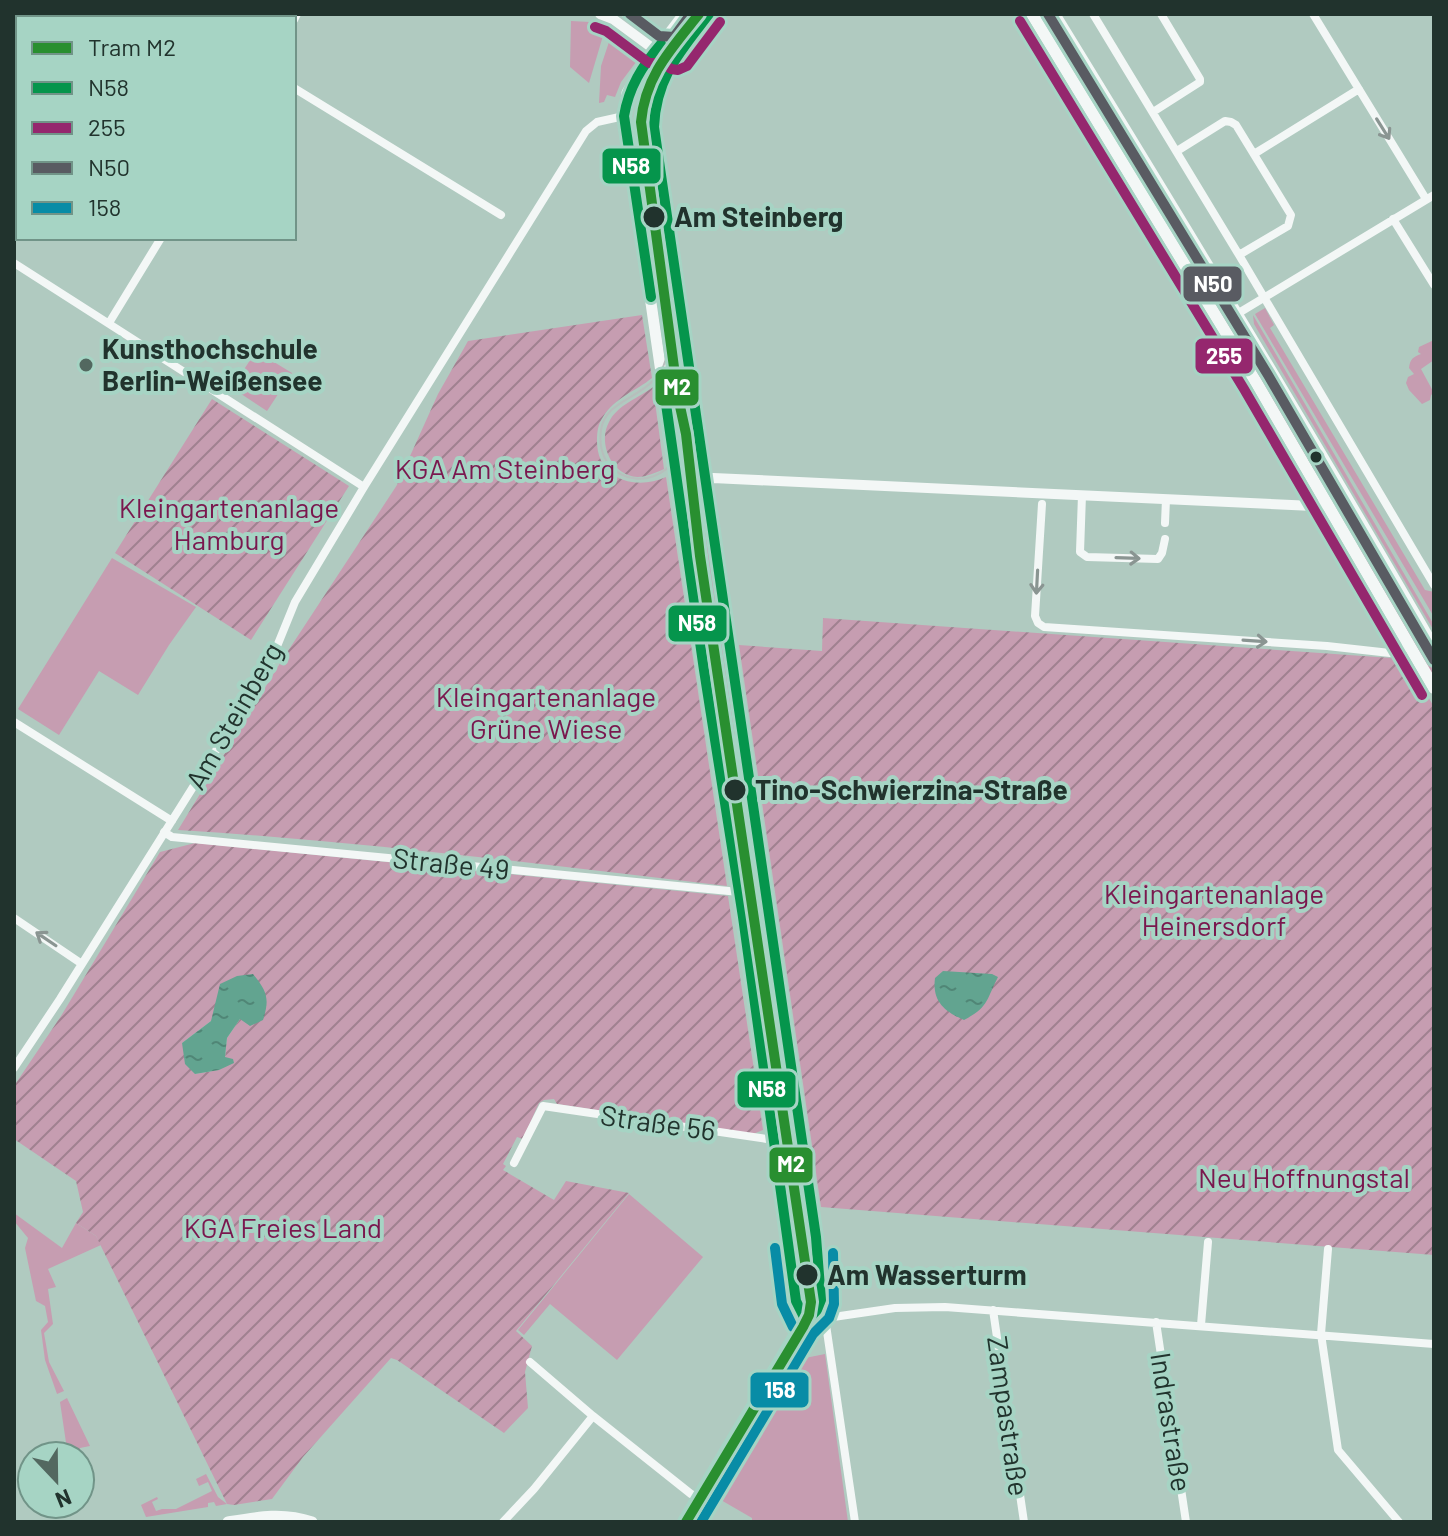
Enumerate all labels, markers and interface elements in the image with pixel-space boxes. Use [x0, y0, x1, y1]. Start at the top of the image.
legend [16, 16, 296, 240]
text: Tram M2 [88, 32, 176, 61]
text: N58 [88, 72, 129, 101]
text: 255 [88, 112, 126, 141]
one-way arrow [1374, 117, 1391, 139]
line badge: N58 [601, 147, 662, 185]
text: N50 [88, 152, 130, 181]
text: N58 [612, 152, 650, 178]
text: 158 [88, 192, 121, 221]
place label: Am Steinberg [674, 199, 843, 233]
marker: Am Steinberg [641, 204, 667, 230]
line badge: N50 [1182, 265, 1243, 303]
text: N50 [1193, 270, 1233, 296]
place label: Kunsthochschule Berlin-Weißensee [102, 331, 323, 397]
line badge: 255 [1194, 337, 1254, 375]
text: 255 [1206, 342, 1242, 368]
marker: Kunsthochschule Berlin-Weißensee [77, 356, 95, 374]
line badge: M2 [654, 368, 700, 407]
text: M2 [663, 373, 691, 399]
unlabelled marker [1308, 449, 1324, 465]
park label: KGA Am Steinberg [395, 451, 615, 485]
park label: Kleingartenanlage Hamburg [119, 490, 339, 556]
one-way arrow [1114, 550, 1141, 565]
one-way arrow [1030, 568, 1045, 595]
line badge: N58 [667, 604, 728, 643]
text: N58 [678, 609, 716, 635]
one-way arrow [1241, 634, 1268, 649]
street label: Am Steinberg [177, 636, 289, 795]
park label: Kleingartenanlage Grüne Wiese [436, 679, 656, 745]
place label: Tino-Schwierzina-Straße [755, 772, 1068, 806]
marker: Tino-Schwierzina-Straße [722, 777, 748, 803]
street label: Straße 49 [391, 840, 511, 886]
park label: Kleingartenanlage Heinersdorf [1104, 876, 1324, 942]
one-way arrow [35, 931, 57, 947]
line badge: N58 [736, 1070, 797, 1109]
text: N58 [748, 1075, 786, 1101]
street label: Straße 56 [598, 1097, 718, 1147]
line badge: M2 [768, 1146, 814, 1184]
text: M2 [777, 1150, 805, 1176]
park label: Neu Hoffnungstal [1198, 1160, 1410, 1194]
park label: KGA Freies Land [184, 1210, 382, 1244]
place label: Am Wasserturm [827, 1257, 1027, 1291]
marker: Am Wasserturm [794, 1262, 820, 1288]
street label: Zampastraße [981, 1334, 1037, 1498]
street label: Indrastraße [1144, 1350, 1200, 1494]
line badge: 158 [749, 1371, 810, 1409]
text: 158 [764, 1376, 796, 1402]
north arrow [16, 1440, 96, 1520]
text: N [52, 1485, 76, 1514]

